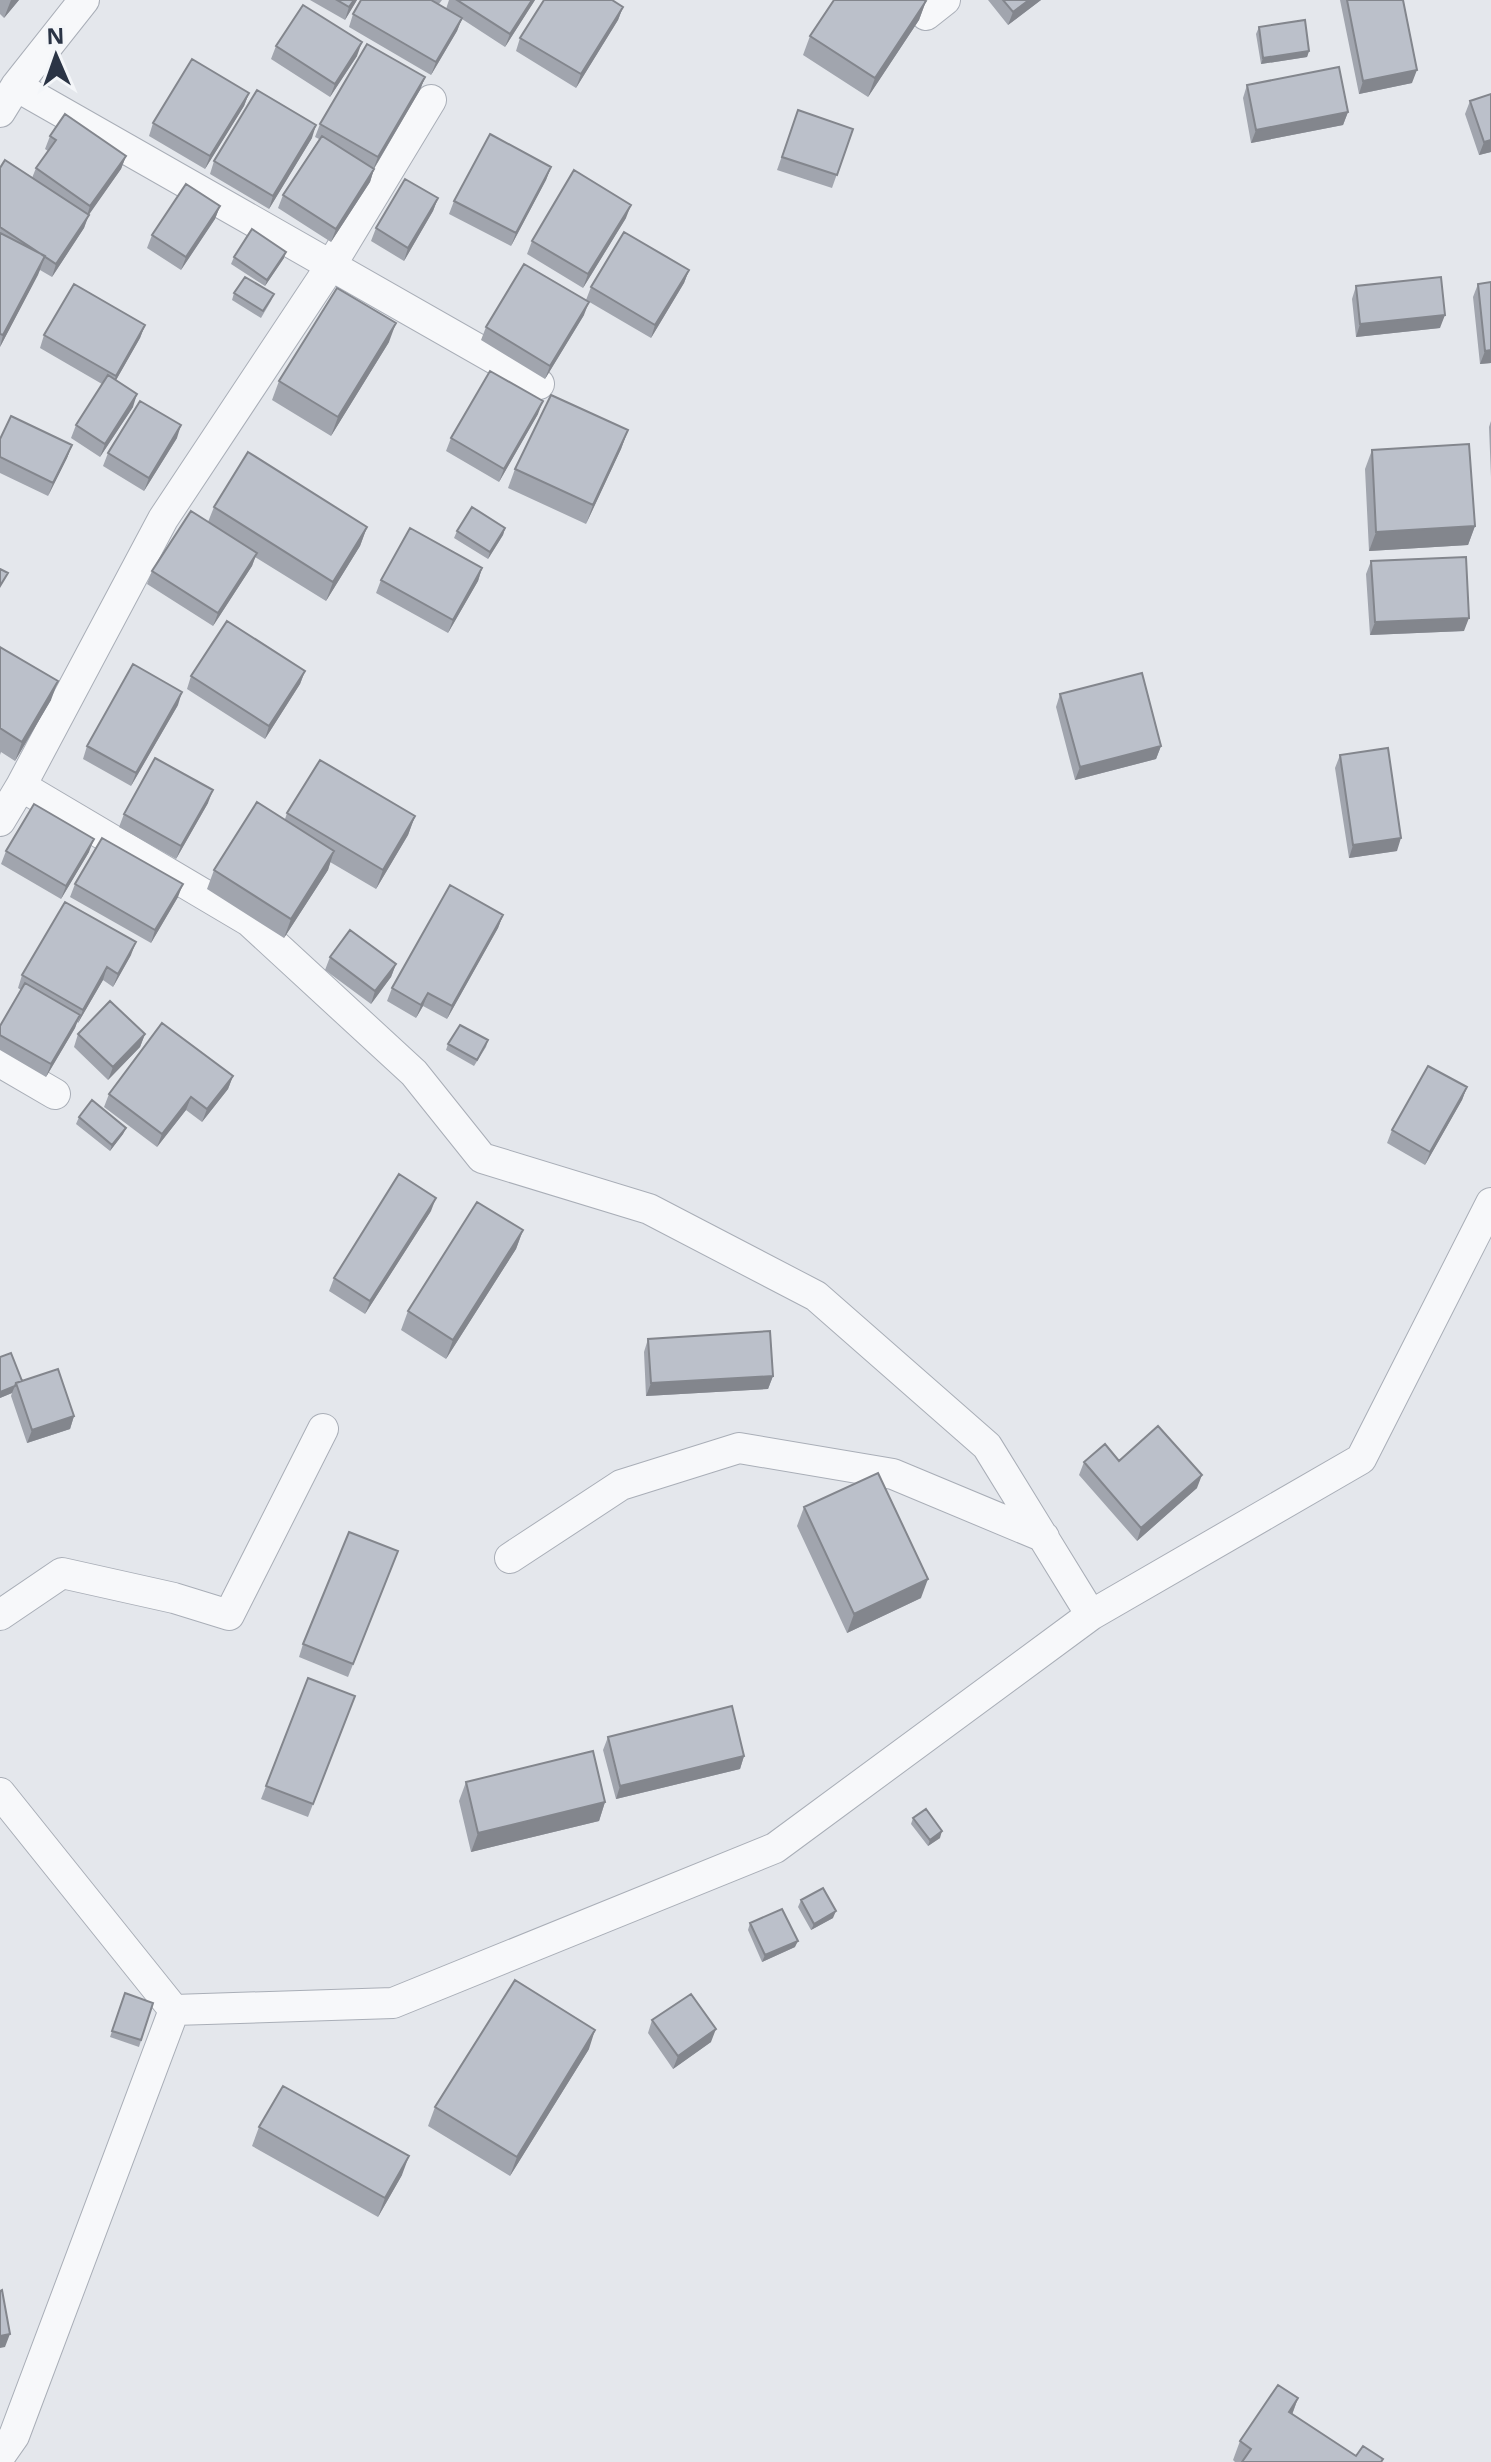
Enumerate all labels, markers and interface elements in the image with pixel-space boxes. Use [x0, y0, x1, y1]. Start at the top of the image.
north arrow [16, 16, 96, 96]
text: N [46, 20, 65, 50]

